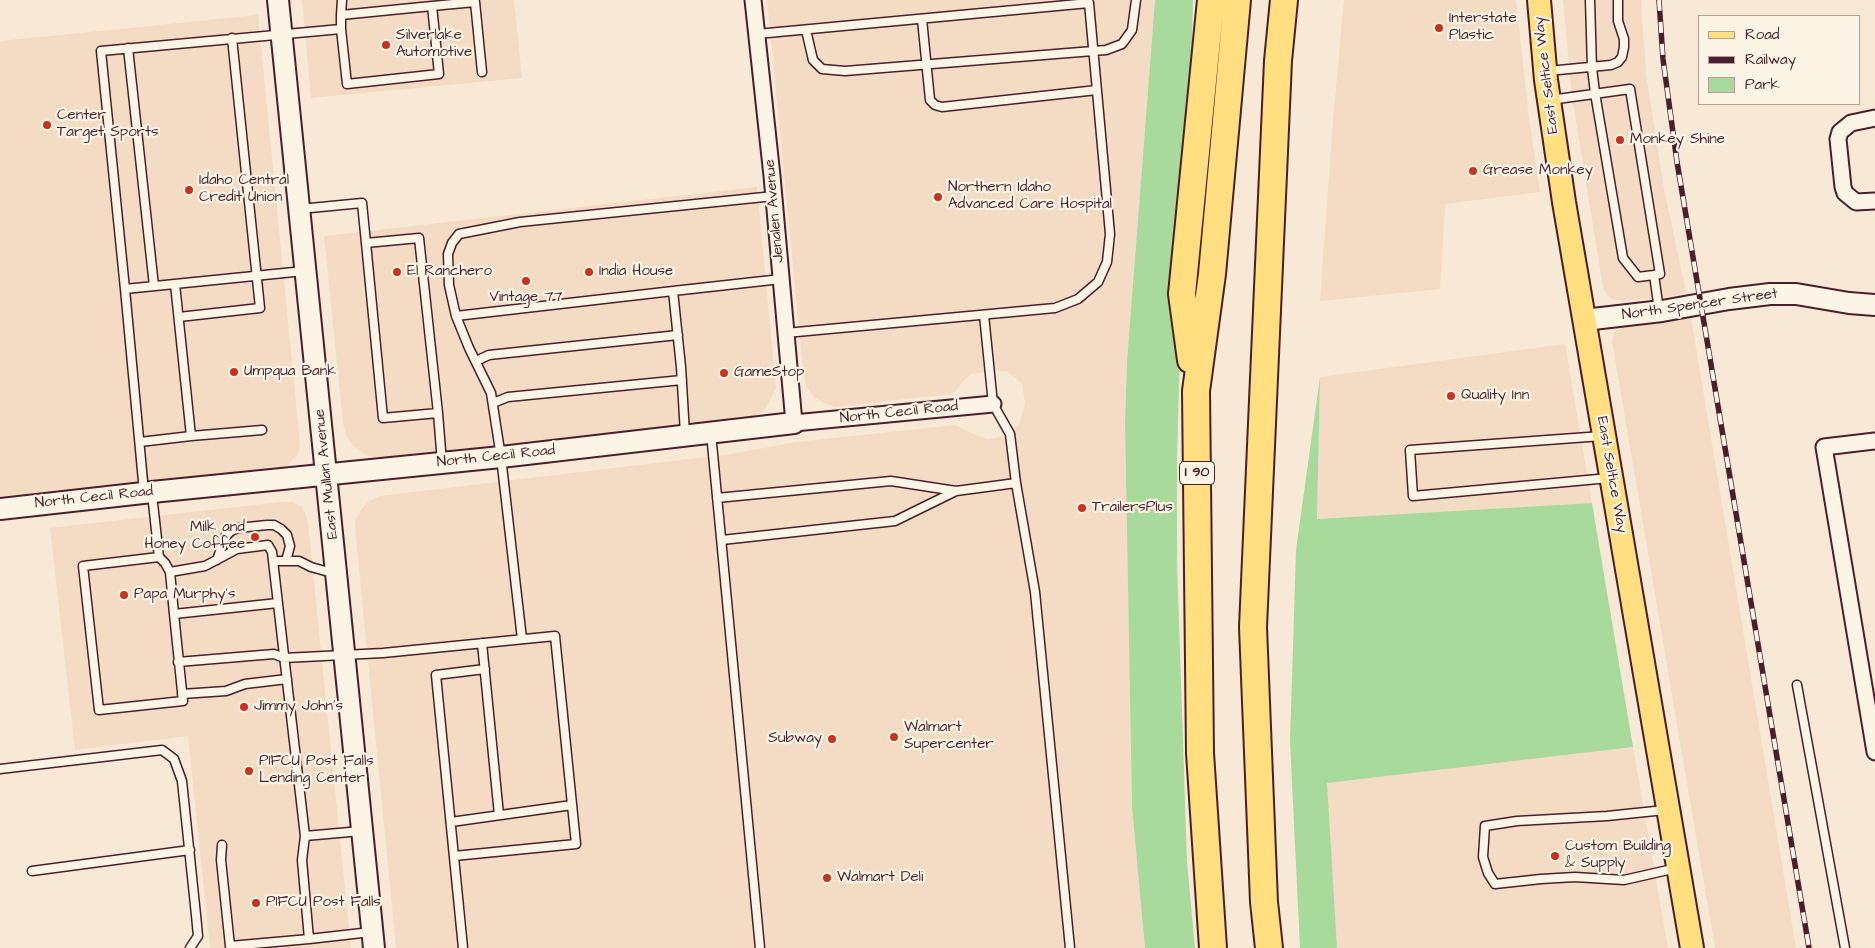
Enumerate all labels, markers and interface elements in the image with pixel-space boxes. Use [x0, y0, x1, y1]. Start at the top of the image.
place label: Interstate Plastic [1449, 10, 1517, 45]
street label: East Seltice Way [1531, 15, 1563, 135]
legend [1698, 15, 1860, 105]
marker: Interstate Plastic [1433, 22, 1445, 34]
text: Road [1745, 24, 1779, 45]
place label: Silverlake Automotive [396, 27, 472, 62]
marker: Silverlake Automotive [380, 39, 392, 51]
text: Railway [1745, 49, 1796, 70]
text: Park [1745, 74, 1780, 95]
place label: Center Target Sports [57, 107, 158, 142]
marker: Center Target Sports [41, 119, 53, 131]
place label: Monkey Shine [1630, 131, 1725, 149]
marker: Monkey Shine [1614, 134, 1626, 146]
street label: Jenalen Avenue [762, 158, 788, 264]
place label: Grease Monkey [1483, 162, 1593, 180]
marker: Grease Monkey [1467, 165, 1479, 177]
place label: Idaho Central Credit Union [199, 172, 289, 207]
place label: Northern Idaho Advanced Care Hospital [948, 179, 1112, 214]
marker: Idaho Central Credit Union [183, 184, 195, 196]
marker: Northern Idaho Advanced Care Hospital [932, 191, 944, 203]
place label: El Ranchero [407, 263, 492, 281]
place label: India House [599, 263, 673, 281]
marker: El Ranchero [391, 266, 403, 278]
marker: India House [583, 266, 595, 278]
marker: Vintage 77 [520, 275, 532, 287]
street label: North Spencer Street [1621, 285, 1779, 325]
place label: Vintage 77 [489, 289, 563, 307]
place label: Umpqua Bank [244, 363, 336, 381]
place label: GameStop [734, 364, 804, 382]
marker: Umpqua Bank [228, 366, 240, 378]
marker: GameStop [718, 367, 730, 379]
place label: Quality Inn [1461, 387, 1529, 405]
marker: Quality Inn [1445, 390, 1457, 402]
street label: North Cecil Road [839, 398, 959, 428]
street label: East Mullan Avenue [311, 408, 343, 540]
street label: East Seltice Way [1592, 415, 1630, 535]
street label: North Cecil Road [436, 442, 556, 472]
road number: I 90 [1180, 462, 1214, 484]
street label: North Cecil Road [34, 483, 154, 513]
place label: TrailersPlus [1092, 499, 1173, 517]
marker: TrailersPlus [1076, 502, 1088, 514]
place label: Milk and Honey Coffee [145, 519, 245, 554]
marker: Milk and Honey Coffee [249, 531, 261, 543]
place label: Papa Murphy's [134, 586, 235, 604]
marker: Papa Murphy's [118, 589, 130, 601]
place label: Jimmy John's [254, 698, 343, 716]
marker: Jimmy John's [238, 701, 250, 713]
place label: Walmart Supercenter [904, 719, 994, 754]
place label: Subway [768, 730, 822, 748]
marker: Walmart Supercenter [888, 731, 900, 743]
marker: Subway [826, 733, 838, 745]
place label: P1FCU Post Falls Lending Center [259, 753, 374, 788]
marker: P1FCU Post Falls Lending Center [243, 765, 255, 777]
place label: Custom Building & Supply [1565, 838, 1671, 873]
marker: Custom Building & Supply [1549, 850, 1561, 862]
place label: Walmart Deli [837, 869, 923, 887]
marker: Walmart Deli [821, 872, 833, 884]
place label: P1FCU Post Falls [266, 894, 381, 912]
marker: P1FCU Post Falls [250, 897, 262, 909]

